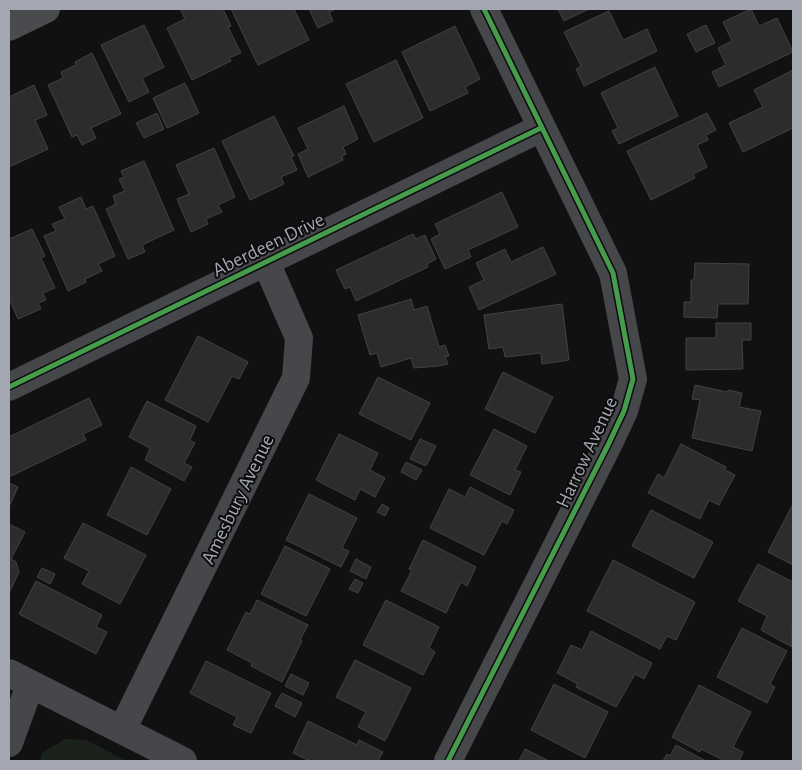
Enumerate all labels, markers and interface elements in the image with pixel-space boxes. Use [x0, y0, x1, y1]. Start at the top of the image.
street label: Aberdeen Drive [209, 209, 327, 281]
street label: Harrow Avenue [553, 394, 621, 511]
street label: Amesbury Avenue [198, 432, 278, 567]

